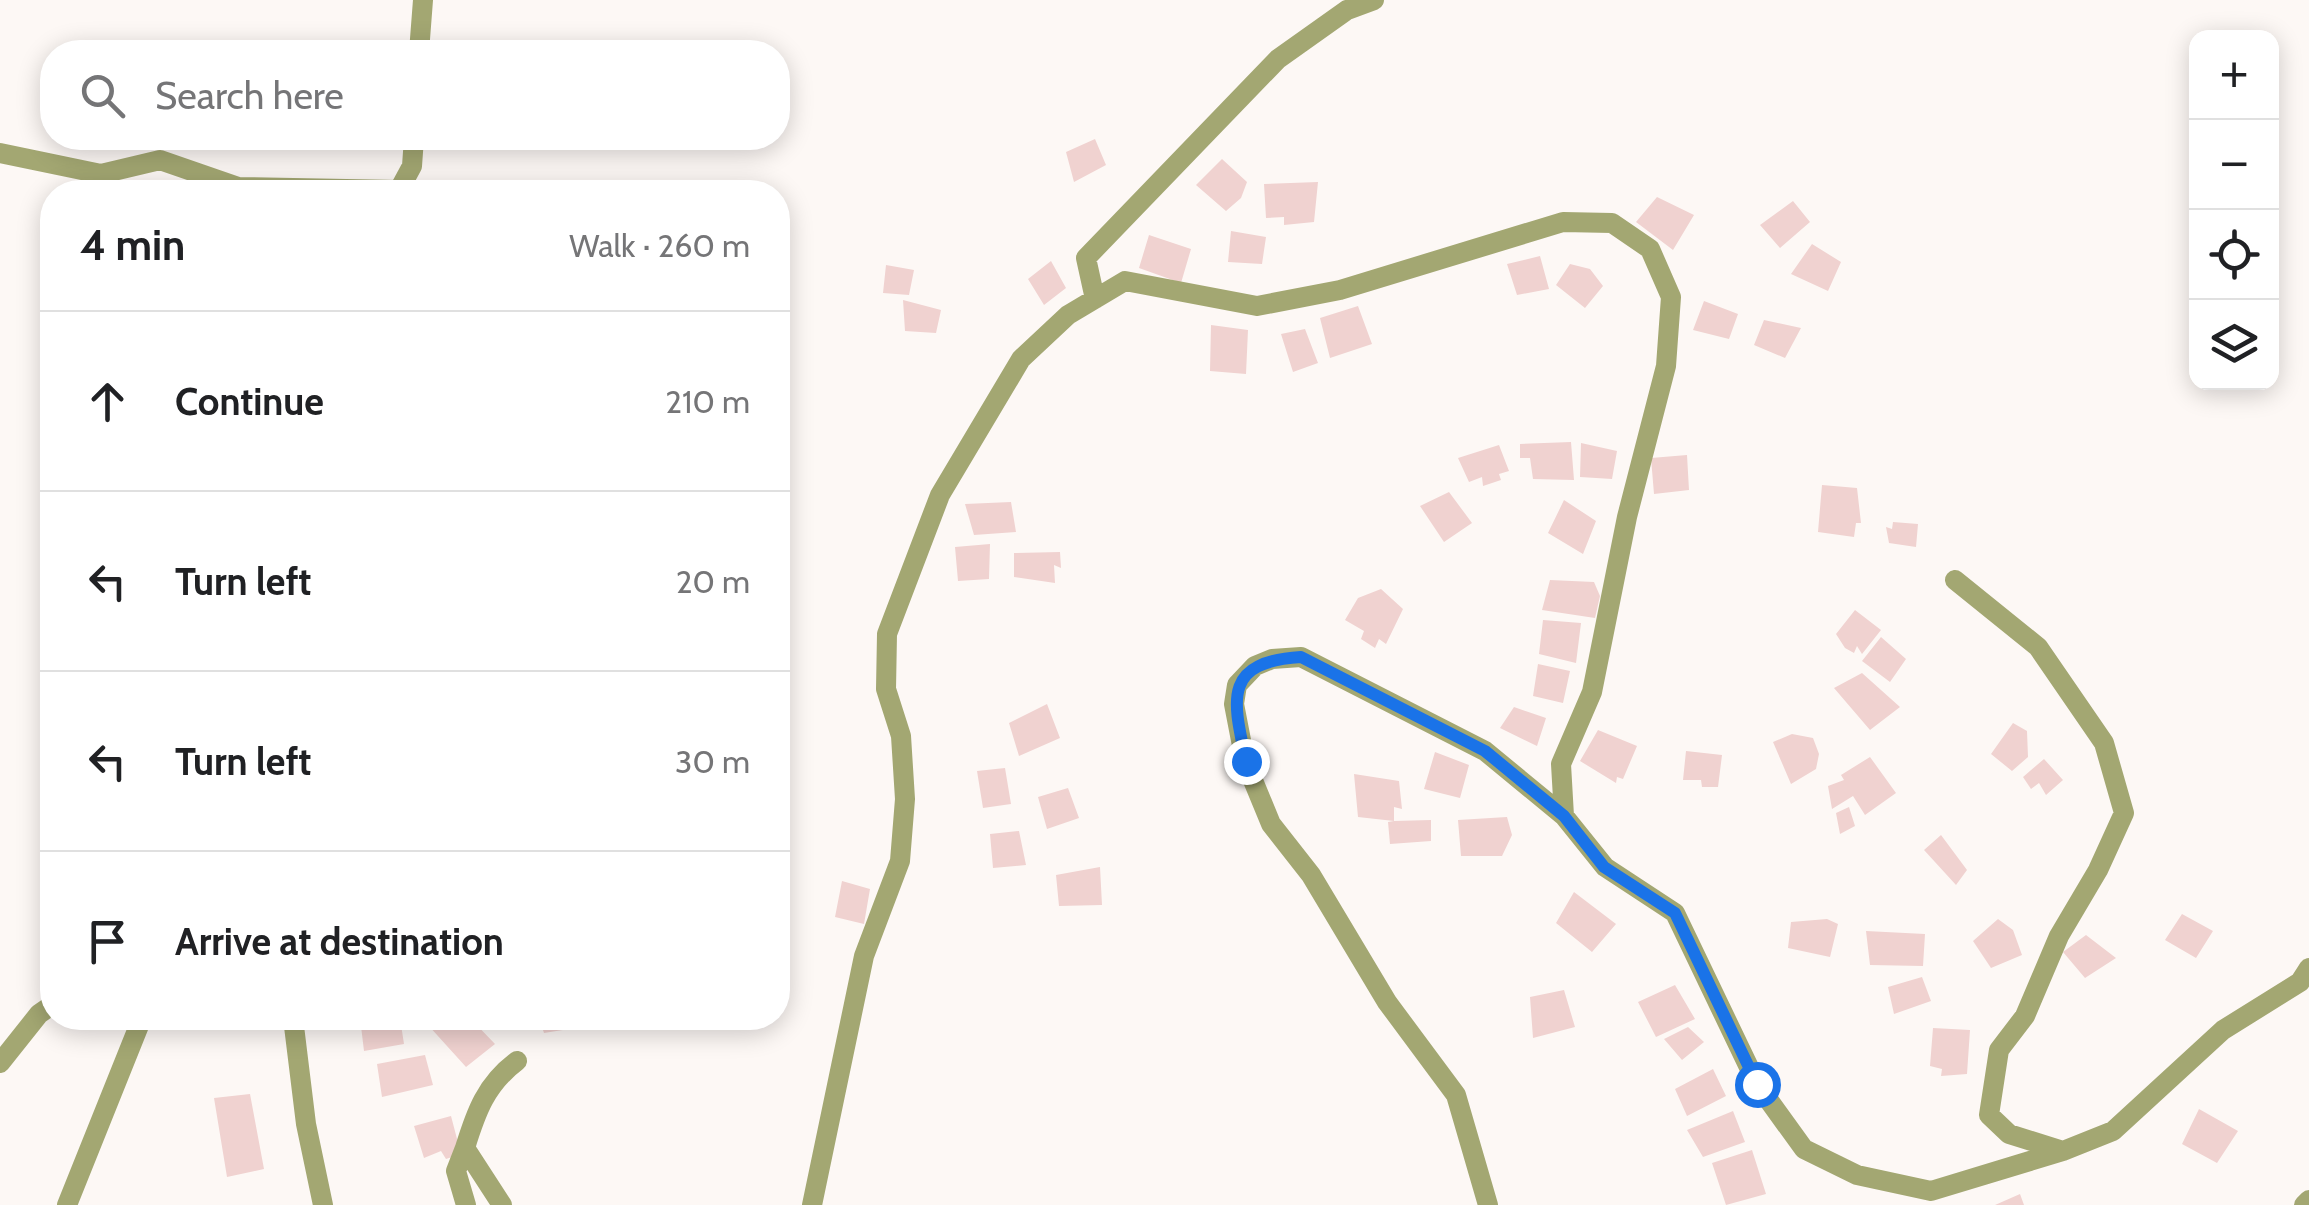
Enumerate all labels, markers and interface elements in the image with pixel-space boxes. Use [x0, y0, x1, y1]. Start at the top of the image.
map controls [2189, 30, 2279, 390]
button: + [2189, 30, 2279, 120]
search box [40, 40, 790, 150]
icon: search [75, 68, 130, 123]
text: Search here [155, 72, 344, 119]
button: − [2189, 120, 2279, 210]
button: locate [2189, 210, 2279, 300]
text: 4 min [80, 219, 185, 271]
text: Walk · 260 m [569, 226, 750, 265]
button: layers [2189, 300, 2279, 390]
icon: ahead [80, 374, 135, 429]
text: Continue [175, 378, 324, 425]
text: 210 m [665, 382, 750, 421]
icon: left [80, 554, 135, 609]
text: Turn left [175, 558, 311, 605]
text: 20 m [676, 562, 750, 601]
icon: left [80, 734, 135, 789]
text: Turn left [175, 738, 311, 785]
route end [1224, 739, 1270, 785]
text: 30 m [675, 742, 750, 781]
icon: arrive [80, 914, 135, 969]
text: Arrive at destination [175, 918, 504, 965]
route start [1735, 1062, 1781, 1108]

